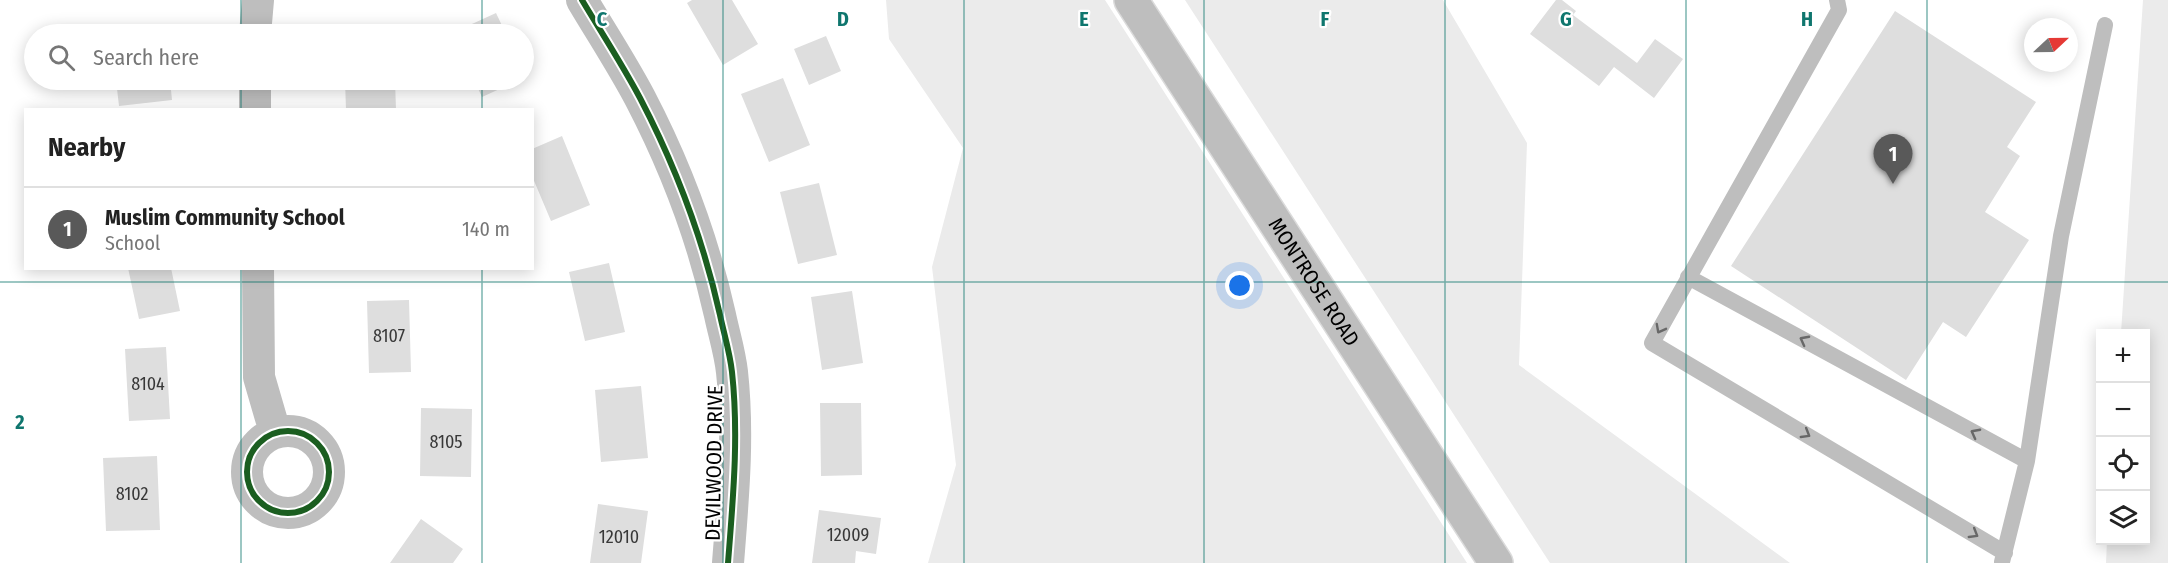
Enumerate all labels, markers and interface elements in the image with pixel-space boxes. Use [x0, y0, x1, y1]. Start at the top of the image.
text: C [597, 7, 608, 31]
text: D [837, 7, 849, 31]
text: E [1079, 7, 1089, 31]
text: F [1321, 7, 1330, 31]
text: G [1560, 7, 1572, 31]
text: H [1801, 7, 1813, 31]
north arrow [2024, 18, 2078, 72]
search box [24, 24, 534, 90]
icon: search [45, 41, 78, 74]
text: Search here [93, 44, 199, 71]
text: Nearby [48, 132, 125, 163]
pin: 1 [1874, 134, 1912, 184]
text: Muslim Community School [105, 204, 345, 231]
street label: MONTROSE ROAD [1263, 213, 1365, 351]
text: 1 [63, 217, 72, 241]
text: 140 m [462, 217, 510, 241]
text: School [105, 231, 160, 255]
your location [1225, 271, 1254, 300]
one-way arrow [1656, 323, 1667, 333]
house number: 8107 [373, 325, 405, 347]
map controls [2096, 329, 2150, 545]
button: + [2096, 329, 2150, 383]
one-way arrow [1799, 336, 1810, 347]
house number: 8104 [131, 373, 165, 395]
button: − [2096, 383, 2150, 437]
street label: DEVILWOOD DRIVE [700, 385, 728, 541]
text: 2 [14, 410, 25, 434]
one-way arrow [1800, 427, 1810, 439]
one-way arrow [1971, 429, 1981, 440]
house number: 8105 [429, 431, 463, 453]
button: locate [2096, 437, 2150, 491]
house number: 8102 [116, 483, 148, 505]
button: layers [2096, 491, 2150, 545]
house number: 12009 [827, 524, 869, 546]
house number: 12010 [599, 526, 639, 548]
one-way arrow [1968, 527, 1978, 539]

